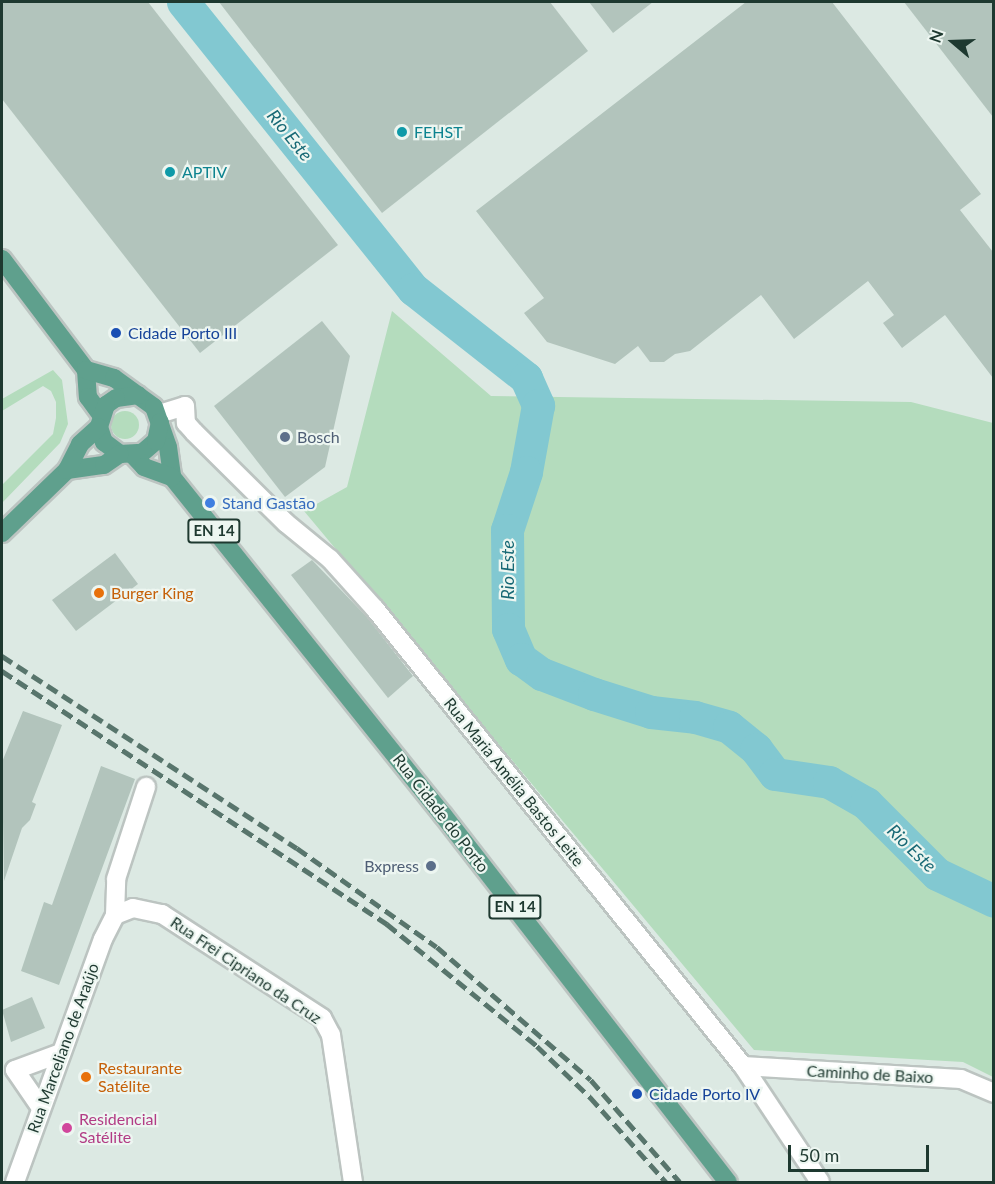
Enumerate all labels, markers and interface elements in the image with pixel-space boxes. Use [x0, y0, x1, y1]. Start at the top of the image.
north arrow [923, 12, 983, 72]
text: N [925, 27, 946, 45]
water label: Rio Este [263, 105, 317, 165]
place label: FEHST [414, 122, 463, 142]
marker: FEHST [395, 125, 409, 139]
place label: APTIV [182, 162, 227, 182]
marker: APTIV [163, 165, 177, 179]
place label: Cidade Porto III [128, 323, 237, 343]
marker: Cidade Porto III [109, 326, 123, 340]
place label: Bosch [297, 427, 340, 447]
marker: Bosch [278, 430, 292, 444]
place label: Stand Gastāo [222, 493, 315, 513]
marker: Stand Gastāo [203, 496, 217, 510]
road number: EN 14 [187, 519, 241, 543]
water label: Rio Este [496, 540, 518, 600]
place label: Burger King [111, 583, 194, 603]
marker: Burger King [92, 586, 106, 600]
street label: Rua Maria Amélia Bastos Leite [440, 694, 588, 870]
street label: Rua Cidade do Porto [389, 750, 493, 876]
water label: Rio Este [883, 820, 941, 876]
place label: Bxpress [364, 856, 419, 876]
marker: Bxpress [424, 859, 438, 873]
road number: EN 14 [488, 895, 542, 919]
street label: Rua Frei Cipriano da Cruz [167, 912, 325, 1028]
street label: Rua Marceliano de Araújo [23, 960, 103, 1136]
place label: Restaurante Satélite [98, 1058, 182, 1096]
street label: Caminho de Baixo [806, 1061, 934, 1087]
marker: Restaurante Satélite [79, 1070, 93, 1084]
place label: Cidade Porto IV [649, 1084, 760, 1104]
marker: Cidade Porto IV [630, 1087, 644, 1101]
place label: Residencial Satélite [79, 1109, 157, 1147]
marker: Residencial Satélite [60, 1121, 74, 1135]
scale bar [791, 1133, 932, 1171]
text: 50 m [799, 1144, 839, 1166]

